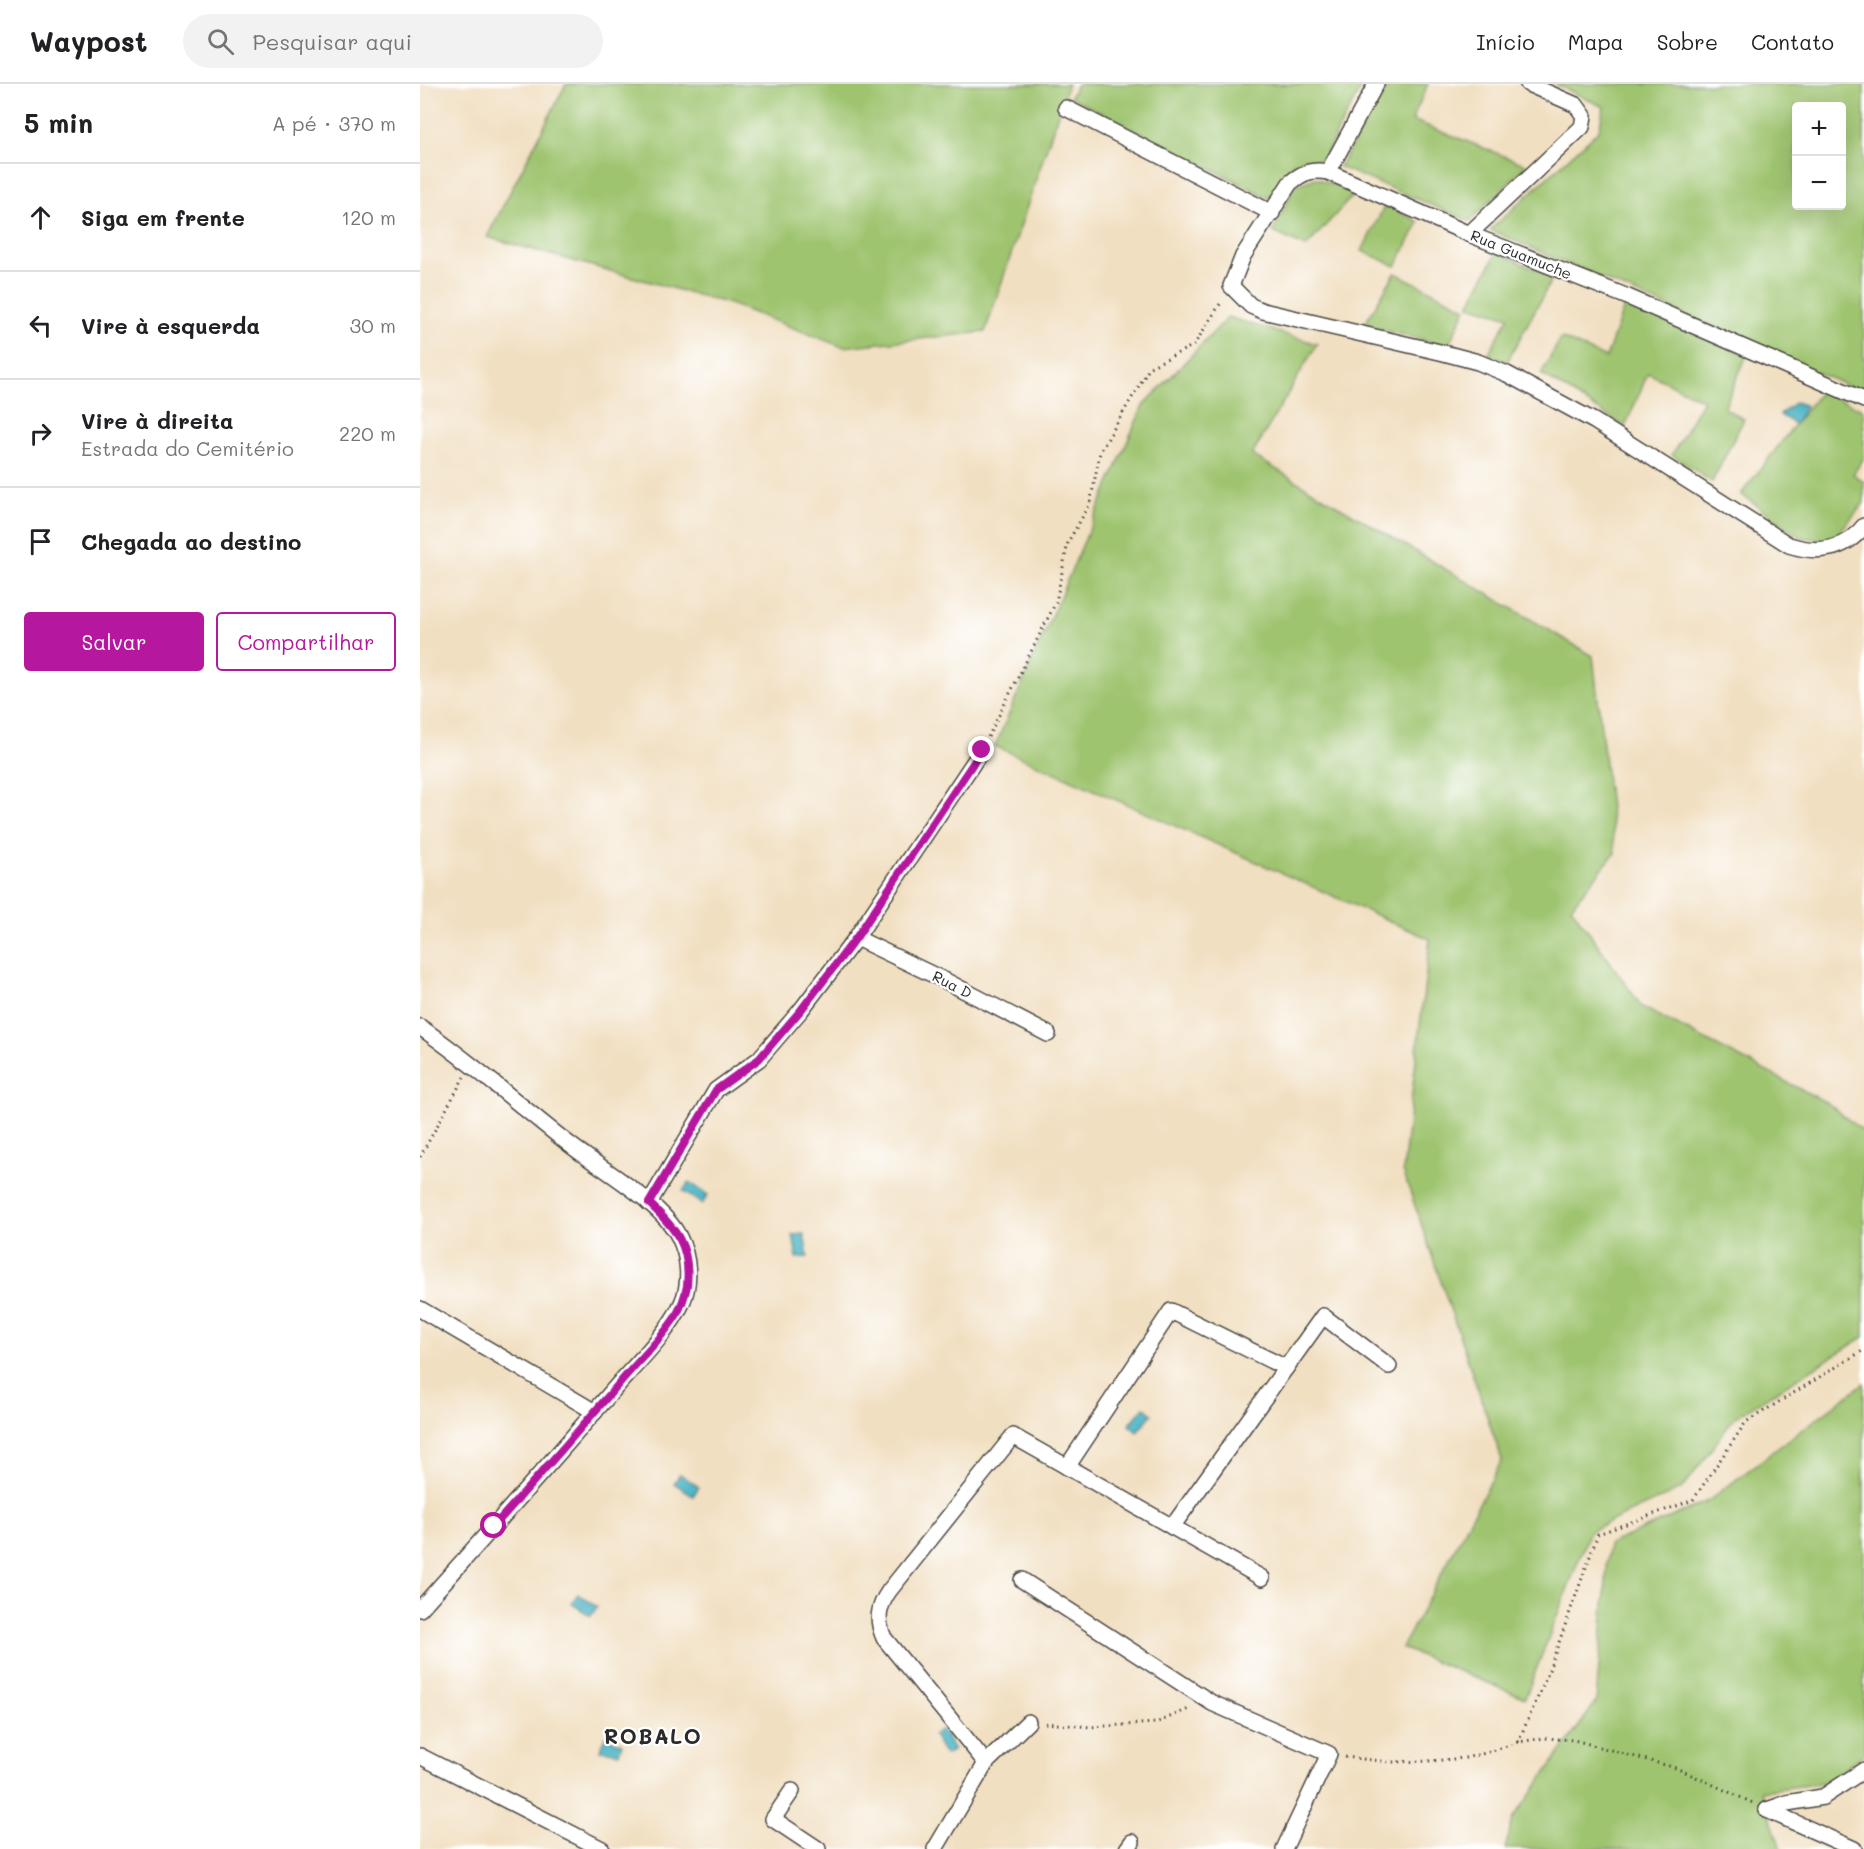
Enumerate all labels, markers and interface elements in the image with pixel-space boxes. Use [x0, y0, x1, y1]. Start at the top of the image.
search box [183, 14, 603, 68]
text: Waypost [30, 23, 147, 59]
icon: search [204, 25, 237, 58]
text: Pesquisar aqui [252, 27, 412, 56]
text: Início [1476, 28, 1535, 55]
text: Mapa [1568, 28, 1624, 55]
text: Sobre [1657, 28, 1718, 55]
text: Contato [1751, 28, 1834, 55]
map controls [1792, 102, 1846, 210]
button: + [1792, 102, 1846, 156]
text: 5 min [24, 106, 93, 140]
text: A pé · 370 m [272, 110, 396, 136]
button: − [1792, 156, 1846, 210]
icon: ahead [24, 201, 57, 234]
text: Siga em frente [81, 203, 245, 232]
text: 120 m [341, 204, 396, 230]
street label: Rua Guamuche [1468, 225, 1575, 283]
icon: left [24, 309, 57, 342]
text: Vire à esquerda [81, 311, 260, 340]
text: 30 m [350, 312, 396, 338]
text: Vire à direita [81, 406, 234, 435]
icon: right [24, 417, 57, 450]
text: 220 m [339, 420, 396, 446]
text: Estrada do Cemitério [81, 435, 294, 461]
icon: arrive [24, 525, 57, 558]
text: Chegada ao destino [81, 527, 301, 556]
button: Salvar [24, 612, 204, 671]
button: Compartilhar [216, 612, 396, 671]
route end [968, 736, 994, 762]
street label: Rua D [929, 966, 976, 1003]
route start [480, 1512, 506, 1538]
district label: ROBALO [604, 1722, 702, 1749]

